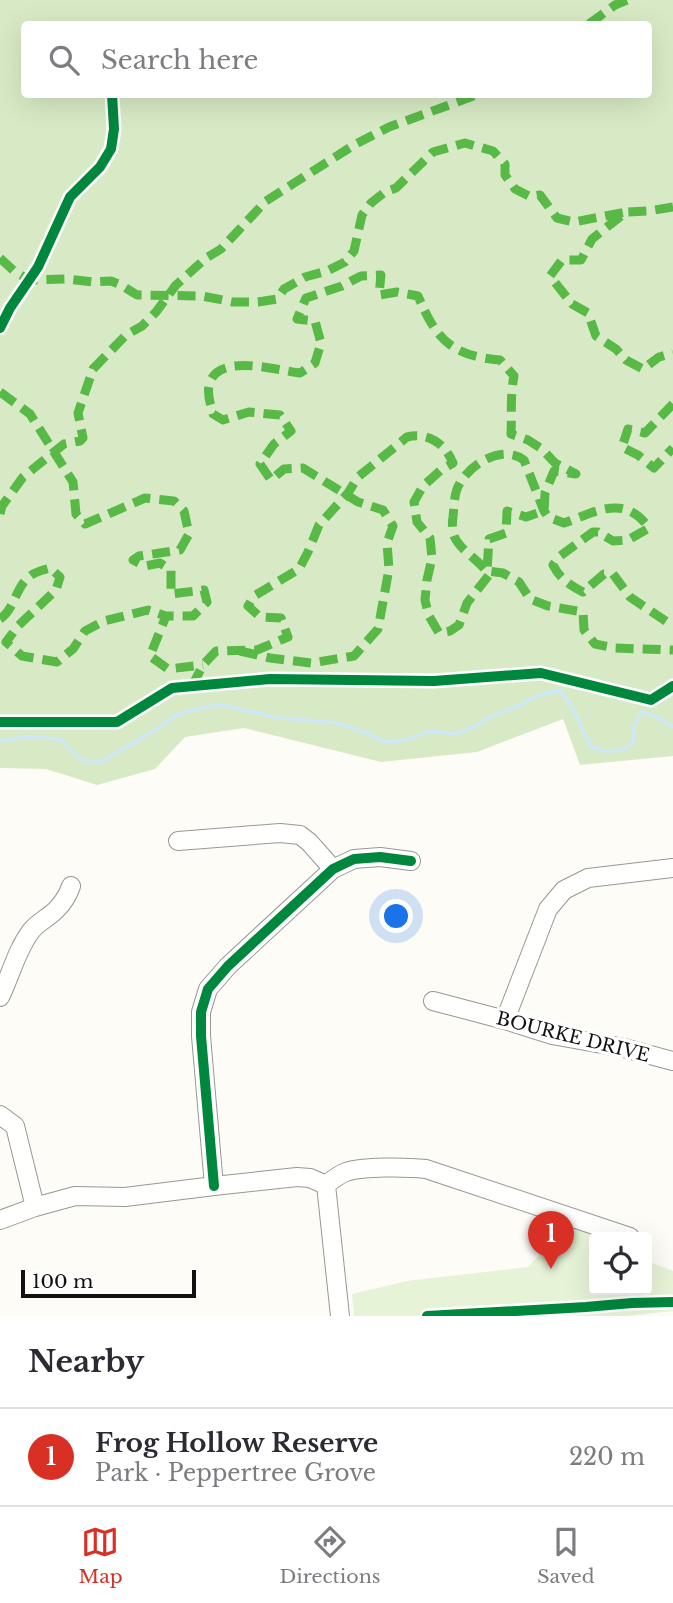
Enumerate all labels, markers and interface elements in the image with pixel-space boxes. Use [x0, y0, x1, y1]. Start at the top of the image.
search box [21, 21, 652, 98]
icon: search [45, 41, 83, 79]
text: Search here [101, 44, 258, 76]
your location [379, 899, 413, 933]
street label: BOURKE DRIVE [494, 1007, 652, 1067]
pin: 1 [528, 1211, 574, 1269]
map controls [589, 1232, 652, 1295]
button: locate [589, 1232, 652, 1295]
scale bar [21, 1267, 196, 1299]
text: 100 m [32, 1270, 93, 1293]
text: Nearby [28, 1343, 144, 1380]
text: Frog Hollow Reserve [95, 1427, 378, 1459]
text: 1 [46, 1443, 56, 1471]
text: 220 m [569, 1443, 645, 1471]
text: Park · Peppertree Grove [95, 1459, 376, 1487]
tab: Map [78, 1523, 123, 1588]
tab: Directions [279, 1523, 380, 1588]
tab: Saved [537, 1523, 595, 1588]

